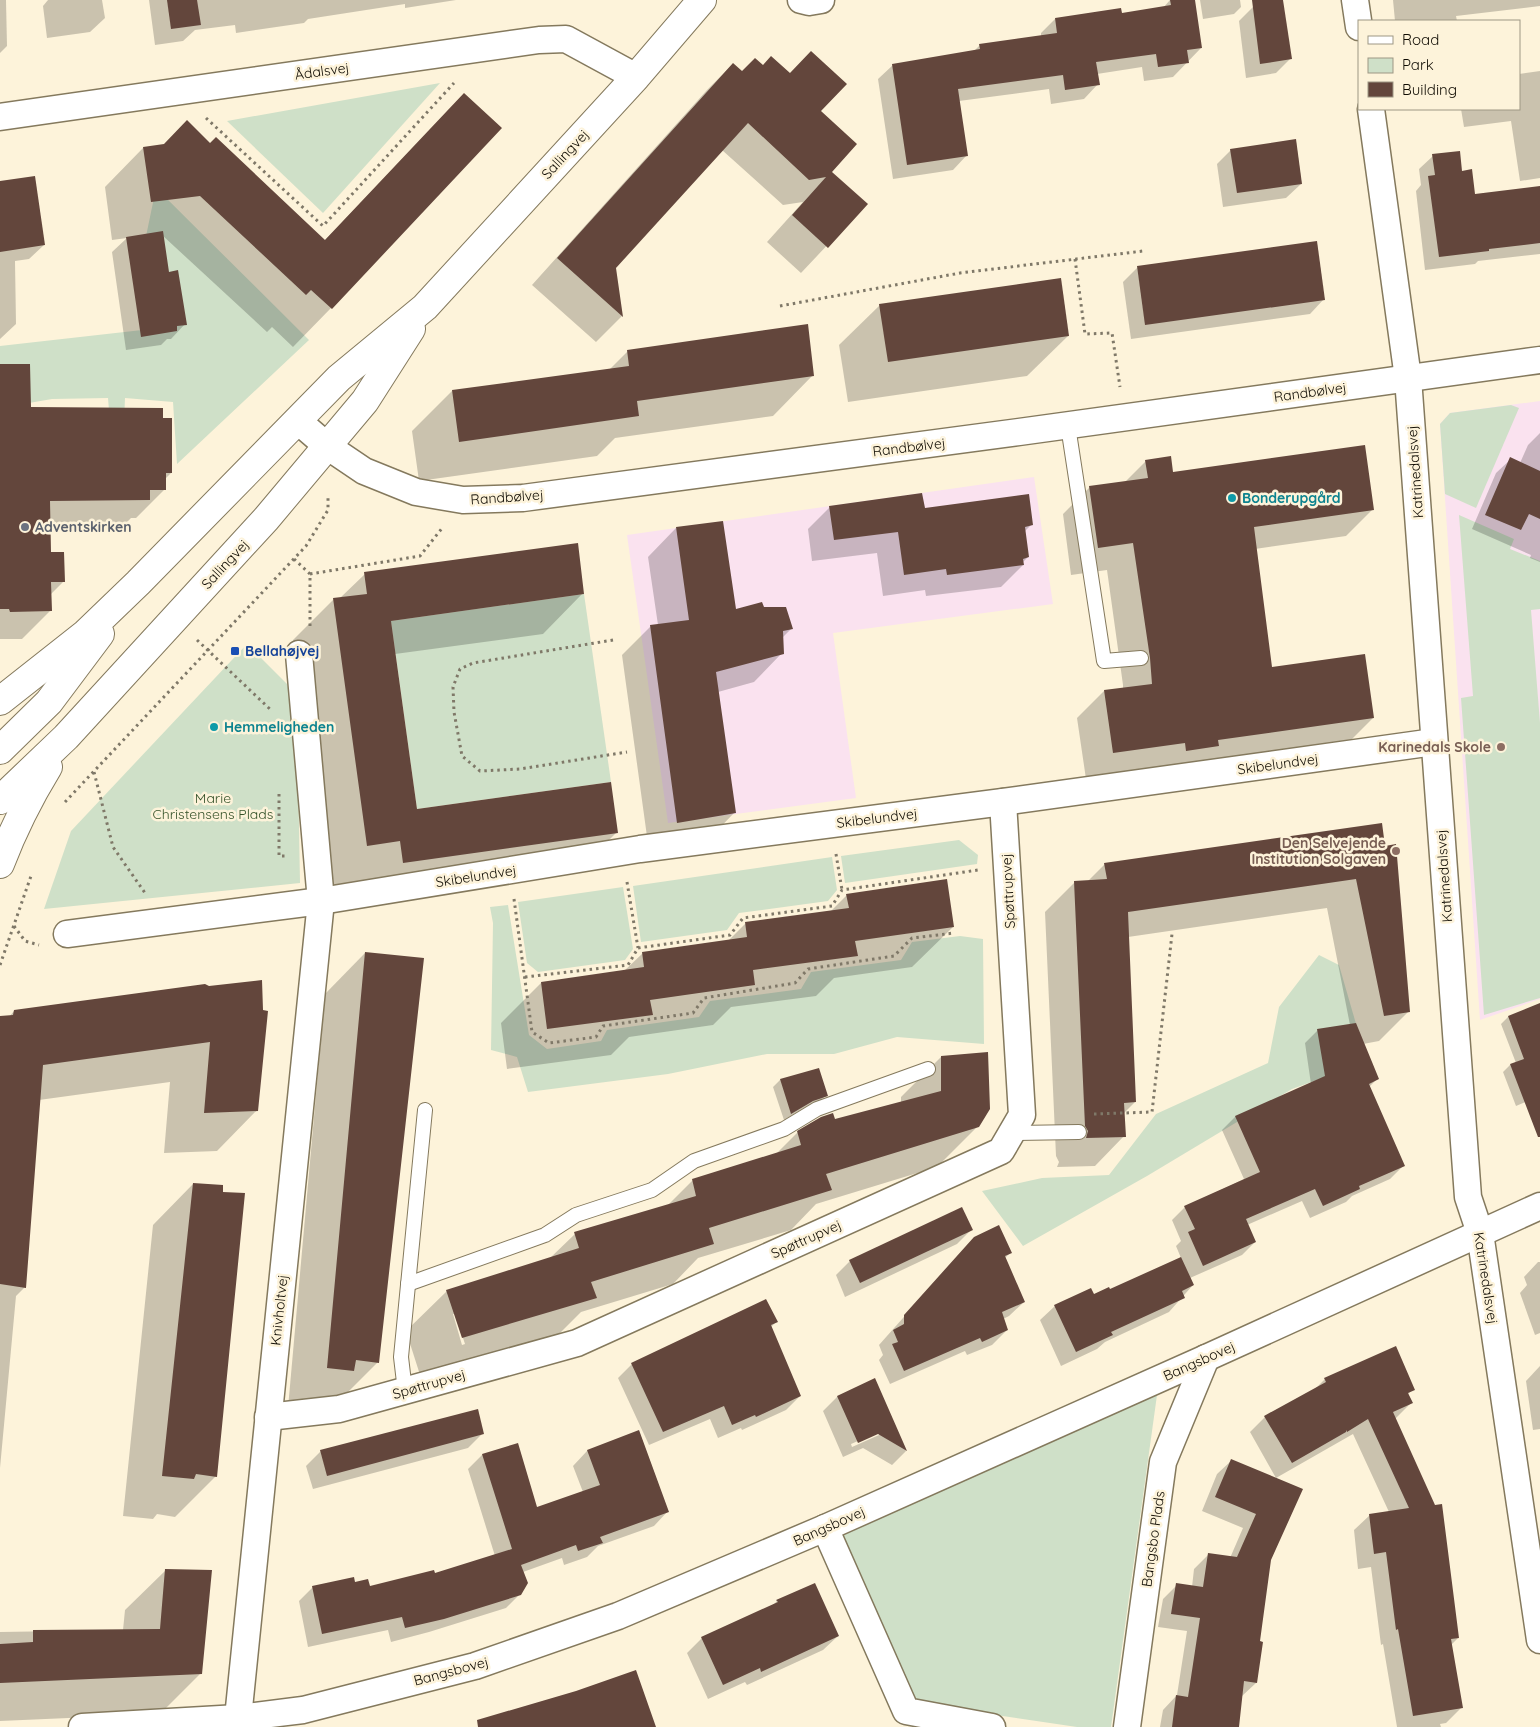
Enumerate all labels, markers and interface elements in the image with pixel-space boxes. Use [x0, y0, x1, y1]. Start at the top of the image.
legend [1358, 20, 1520, 110]
text: Road [1402, 30, 1439, 49]
text: Park [1402, 55, 1434, 74]
street label: Ådalsvej [294, 58, 350, 84]
text: Building [1402, 80, 1457, 99]
street label: Sallingvej [537, 125, 593, 183]
street label: Randbølvej [1272, 378, 1348, 406]
street label: Katrinedalsvej [1403, 425, 1427, 519]
street label: Randbølvej [872, 434, 946, 460]
street label: Randbølvej [470, 485, 544, 509]
place label: Bonderupgård [1242, 489, 1341, 507]
marker: Bonderupgård [1226, 492, 1238, 504]
place label: Adventskirken [35, 518, 132, 536]
marker: Adventskirken [19, 521, 31, 533]
street label: Sallingvej [197, 535, 253, 593]
place label: Bellahøjvej [245, 642, 319, 660]
marker: Bellahøjvej [229, 645, 241, 657]
place label: Hemmeligheden [224, 718, 334, 736]
marker: Hemmeligheden [208, 721, 220, 733]
place label: Karinedals Skole [1378, 738, 1491, 756]
marker: Karinedals Skole [1495, 741, 1507, 753]
street label: Skibelundvej [1236, 749, 1320, 779]
park label: Marie Christensens Plads [153, 789, 273, 823]
street label: Skibelundvej [835, 804, 919, 832]
street label: Katrinedalsvej [1432, 829, 1456, 923]
place label: Den Selvejende Institution Solgaven [1251, 834, 1386, 868]
marker: Den Selvejende Institution Solgaven [1390, 845, 1402, 857]
street label: Spøttrupvej [997, 853, 1019, 929]
street label: Skibelundvej [434, 861, 518, 891]
street label: Spøttrupvej [768, 1216, 844, 1262]
street label: Katrinedalsvej [1470, 1231, 1502, 1325]
street label: Knivholtvej [266, 1274, 292, 1346]
street label: Bangsbovej [1160, 1337, 1238, 1385]
street label: Spøttrupvej [390, 1365, 468, 1403]
street label: Bangsbo Plads [1137, 1490, 1169, 1588]
street label: Bangsbovej [790, 1502, 868, 1550]
street label: Bangsbovej [412, 1652, 490, 1690]

